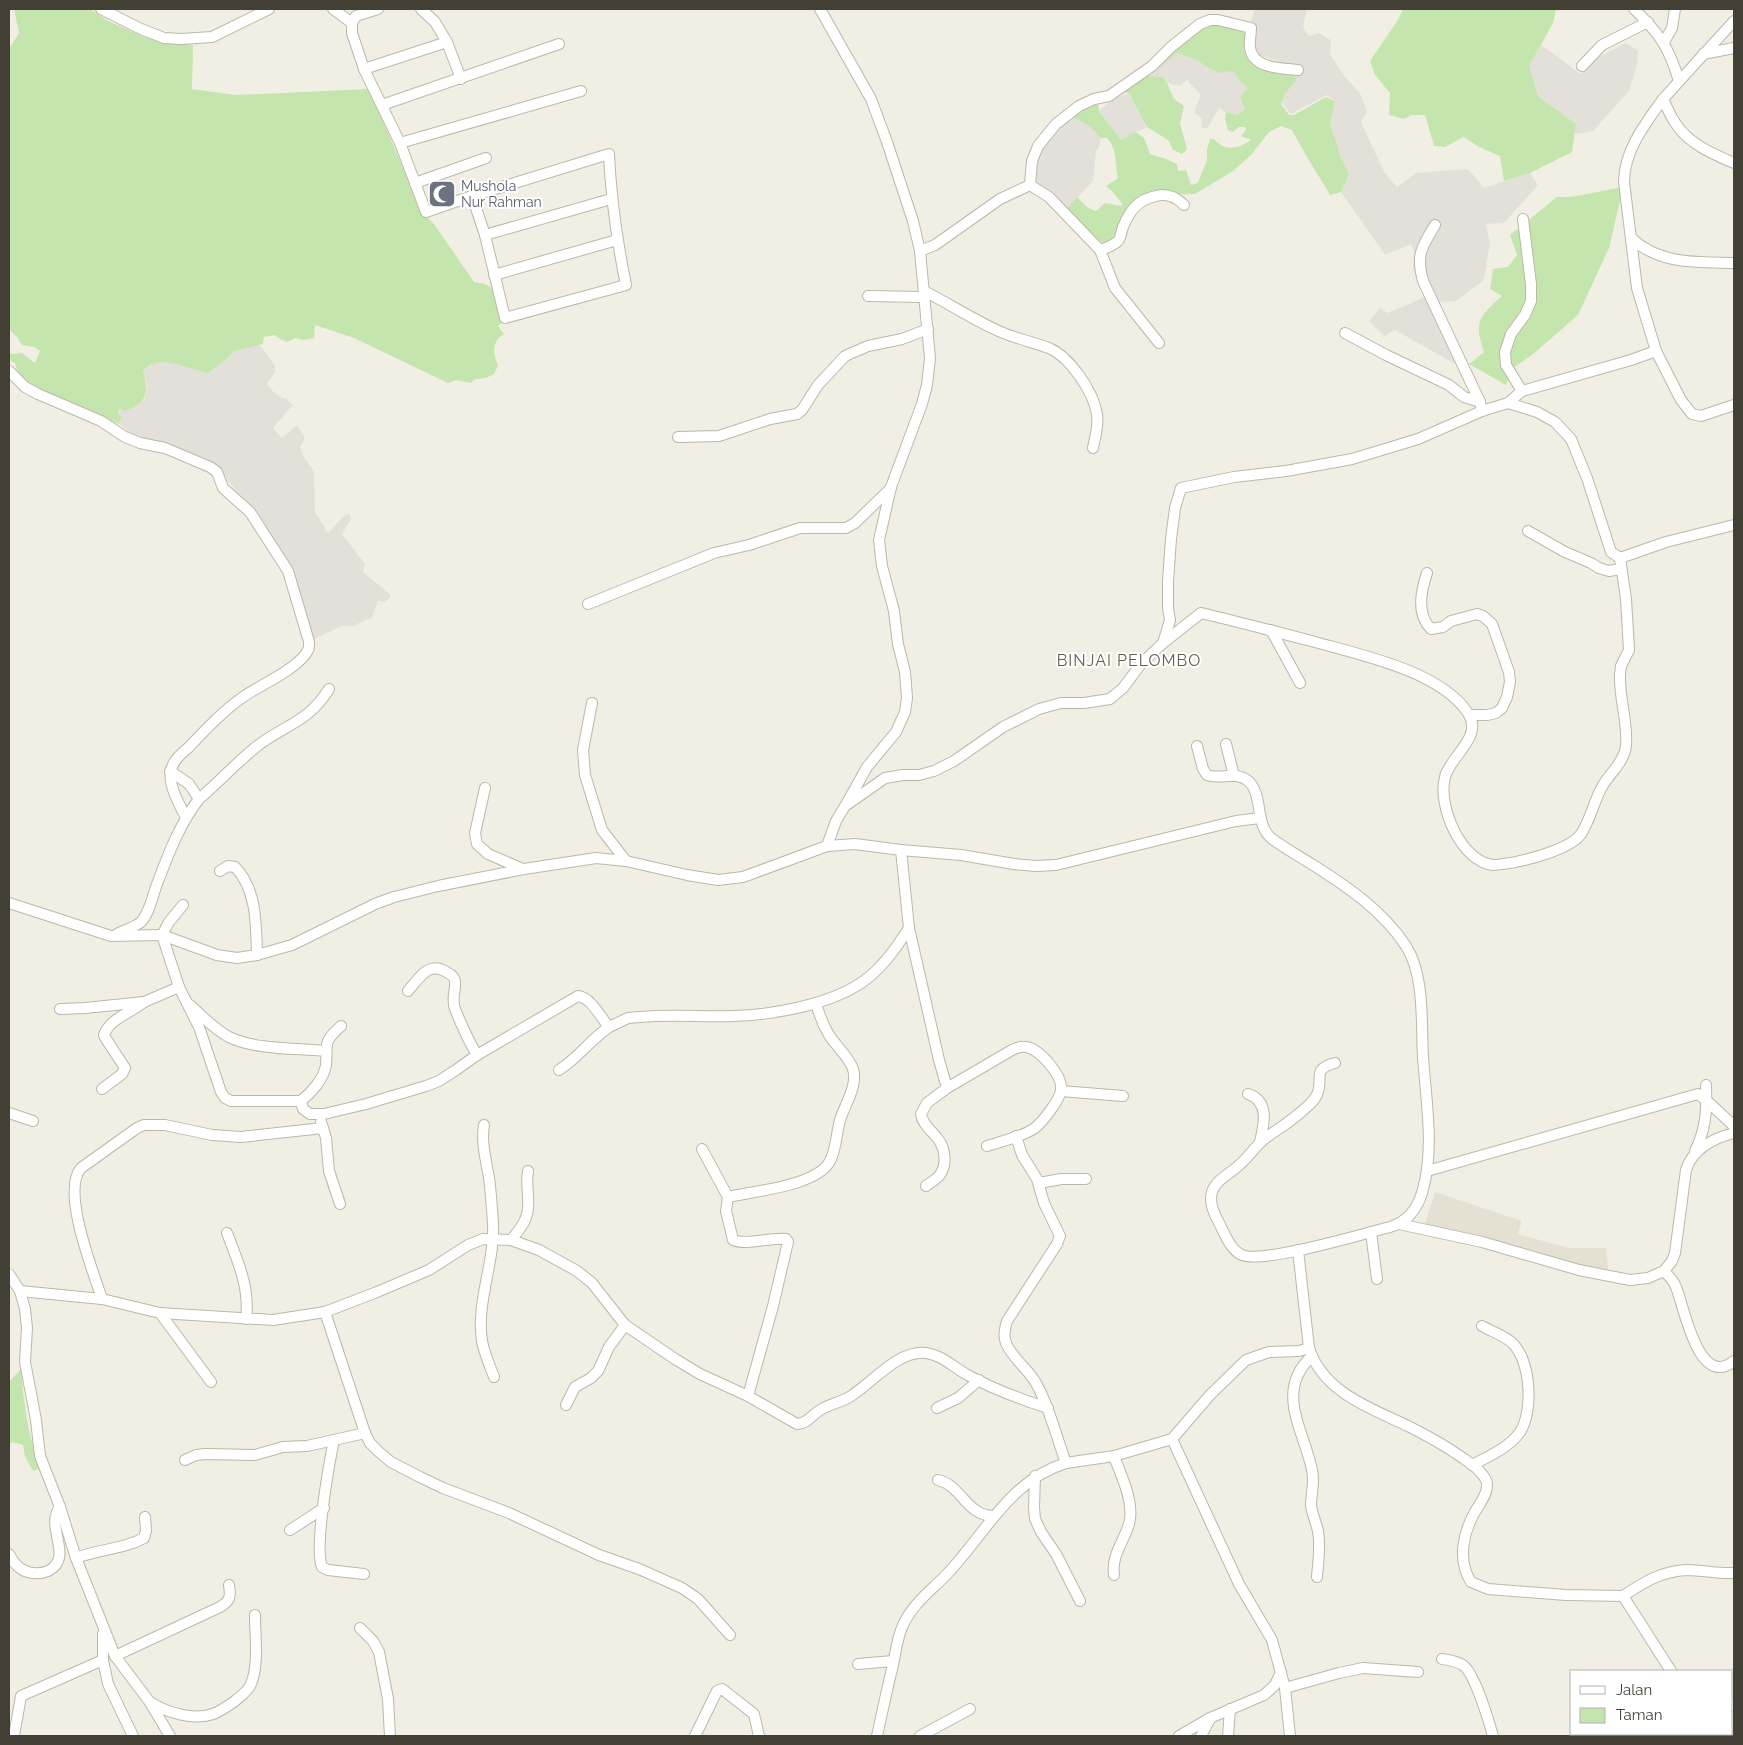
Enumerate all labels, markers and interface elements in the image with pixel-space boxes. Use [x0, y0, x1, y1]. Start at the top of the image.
place label: Mushola Nur Rahman [461, 178, 542, 210]
mosque icon: Mushola Nur Rahman [427, 179, 457, 209]
district label: BINJAI PELOMBO [1057, 651, 1201, 670]
legend [1570, 1670, 1733, 1735]
text: Jalan [1616, 1681, 1652, 1699]
text: Taman [1616, 1706, 1662, 1724]

